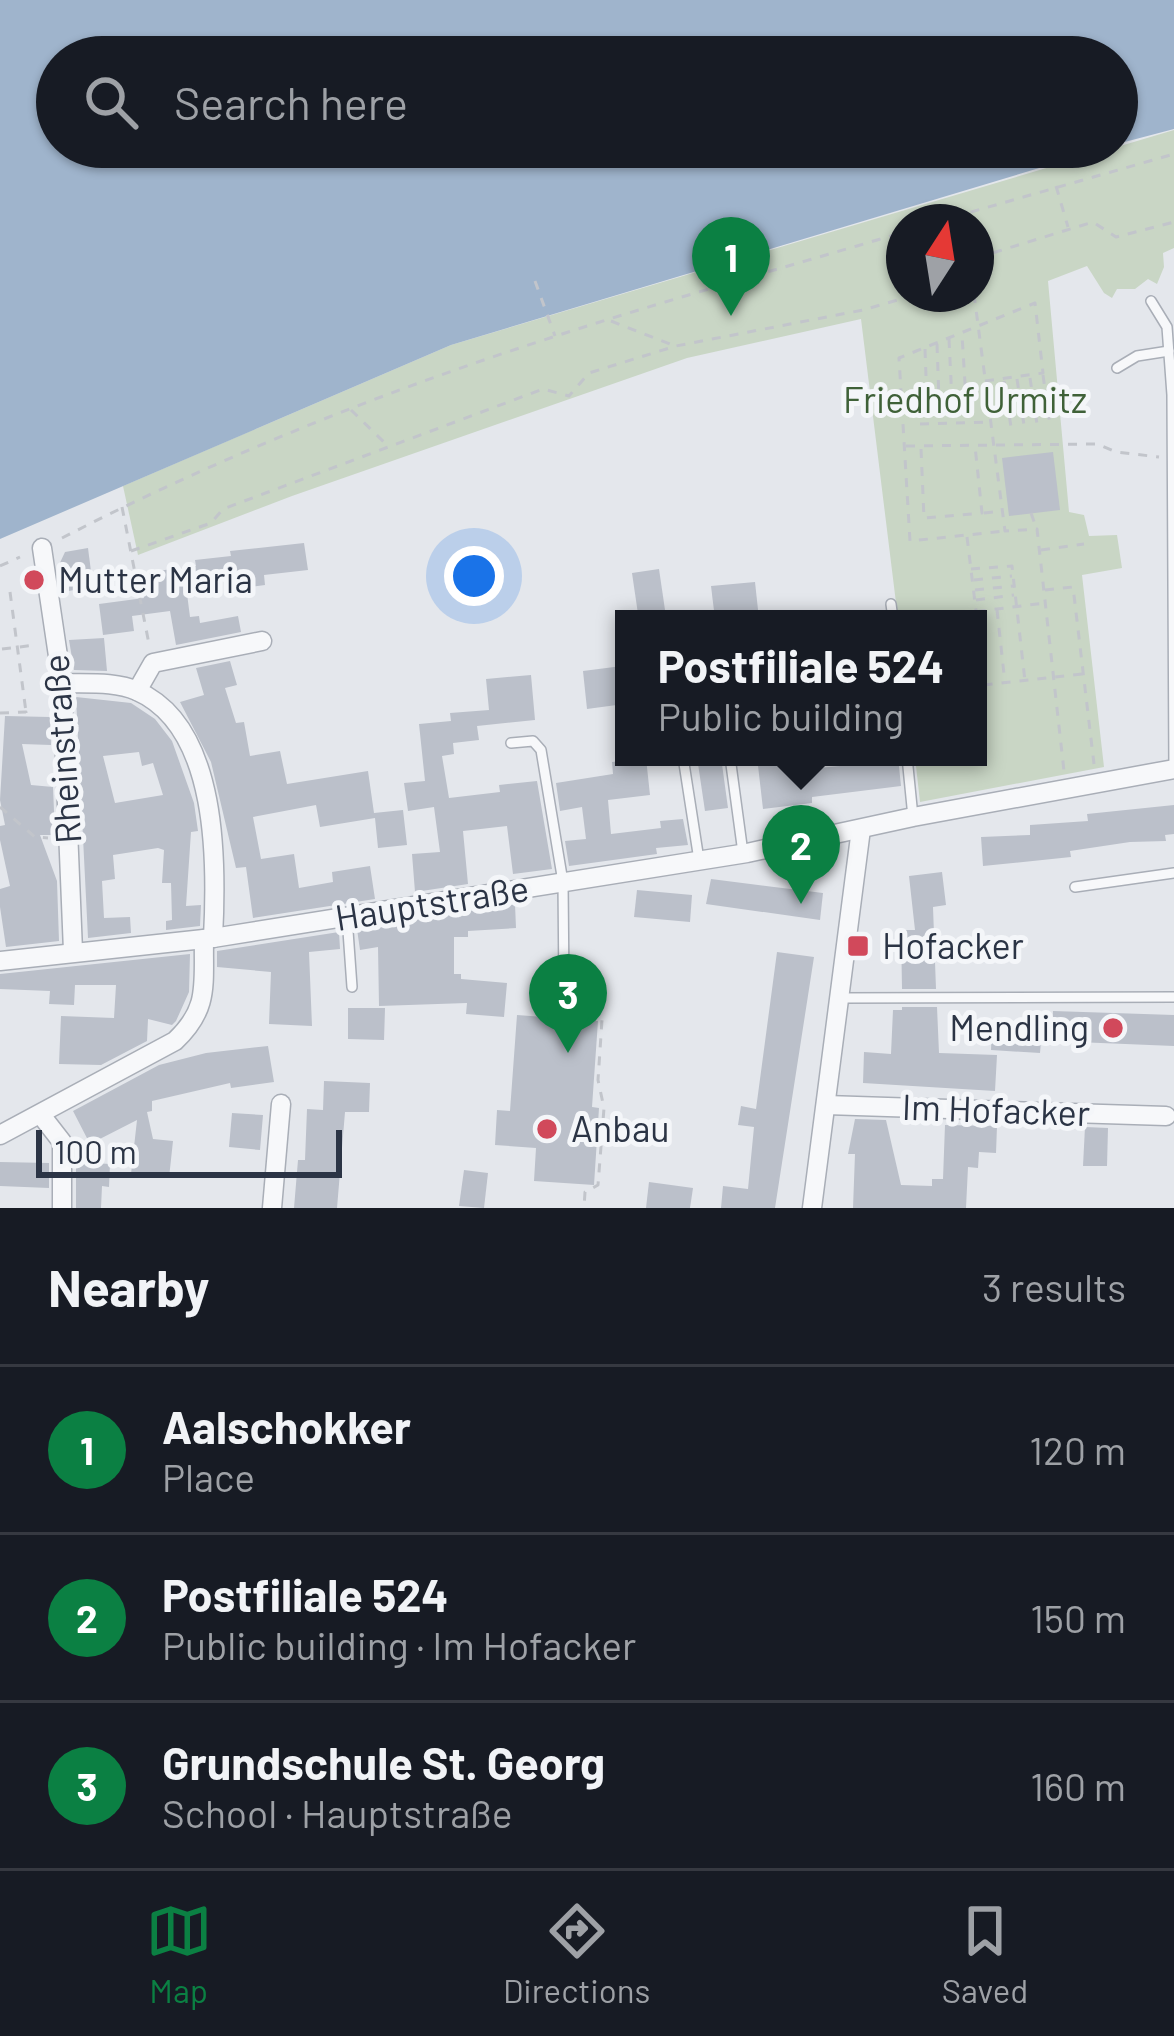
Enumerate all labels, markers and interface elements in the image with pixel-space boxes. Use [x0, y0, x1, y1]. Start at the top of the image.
search box [36, 36, 1138, 168]
icon: search [78, 69, 144, 135]
text: Search here [174, 75, 408, 129]
north arrow [886, 204, 994, 312]
pin: 1 [692, 217, 770, 316]
park label: Friedhof Urmitz [843, 377, 1087, 420]
your location [444, 546, 504, 606]
place label: Mutter Maria [58, 557, 253, 600]
marker: Mutter Maria [21, 567, 47, 593]
popup [615, 610, 987, 766]
text: Postfiliale 524 [658, 638, 944, 692]
street label: Rheinstraße [32, 653, 89, 845]
text: Public building [658, 692, 904, 739]
pin: 2 [762, 805, 840, 904]
street label: Hauptstraße [332, 865, 532, 938]
place label: Hofacker [882, 923, 1024, 966]
marker: Hofacker [845, 933, 871, 959]
pin: 3 [529, 954, 607, 1053]
place label: Mendling [949, 1005, 1089, 1048]
marker: Mendling [1100, 1015, 1126, 1041]
street label: Im Hofacker [901, 1084, 1091, 1133]
place label: Anbau [571, 1106, 670, 1149]
marker: Anbau [534, 1116, 560, 1142]
scale bar [36, 1124, 342, 1177]
text: 100 m [54, 1131, 137, 1171]
text: Nearby [48, 1256, 209, 1317]
text: 3 results [982, 1263, 1126, 1310]
text: Aalschokker [162, 1399, 411, 1453]
text: 1 [80, 1426, 94, 1473]
text: 120 m [1029, 1426, 1126, 1473]
text: Place [162, 1453, 255, 1500]
text: Postfiliale 524 [162, 1567, 449, 1621]
text: 2 [76, 1594, 98, 1641]
text: 150 m [1030, 1594, 1126, 1641]
text: Public building · Im Hofacker [162, 1621, 636, 1668]
text: Grundschule St. Georg [162, 1735, 605, 1789]
text: 3 [76, 1762, 98, 1809]
text: 160 m [1030, 1762, 1126, 1809]
text: School · Hauptstraße [162, 1789, 513, 1836]
tab: Map [146, 1898, 212, 2010]
tab: Directions [503, 1898, 650, 2010]
tab: Saved [942, 1898, 1028, 2010]

